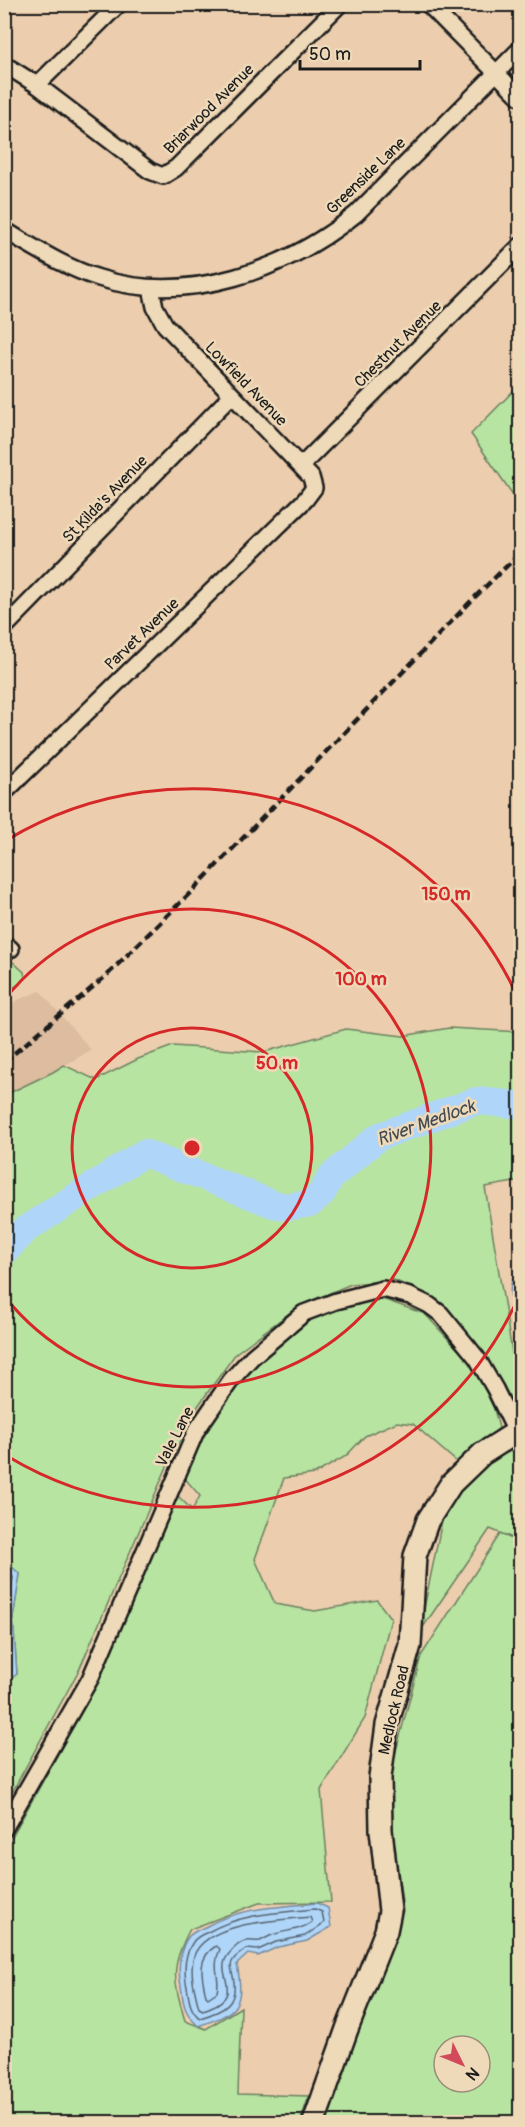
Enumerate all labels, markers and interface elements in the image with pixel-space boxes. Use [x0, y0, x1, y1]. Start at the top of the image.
scale bar [300, 33, 420, 71]
text: 50 m [309, 43, 351, 66]
street label: Briarwood Avenue [160, 60, 258, 158]
street label: Greenside Lane [322, 133, 410, 219]
street label: Chestnut Avenue [350, 296, 446, 392]
street label: Lowfield Avenue [201, 338, 291, 431]
street label: St Kilda's Avenue [58, 451, 152, 547]
street label: Parvet Avenue [101, 594, 183, 674]
text: 150 m [422, 883, 471, 906]
text: 100 m [335, 968, 387, 991]
text: 50 m [256, 1052, 298, 1075]
water label: River Medlock [374, 1094, 480, 1151]
centre of rings [182, 1138, 202, 1158]
street label: Vale Lane [151, 1403, 199, 1471]
street label: Medlock Road [374, 1663, 414, 1757]
north arrow [432, 2034, 492, 2094]
text: N [461, 2063, 483, 2084]

